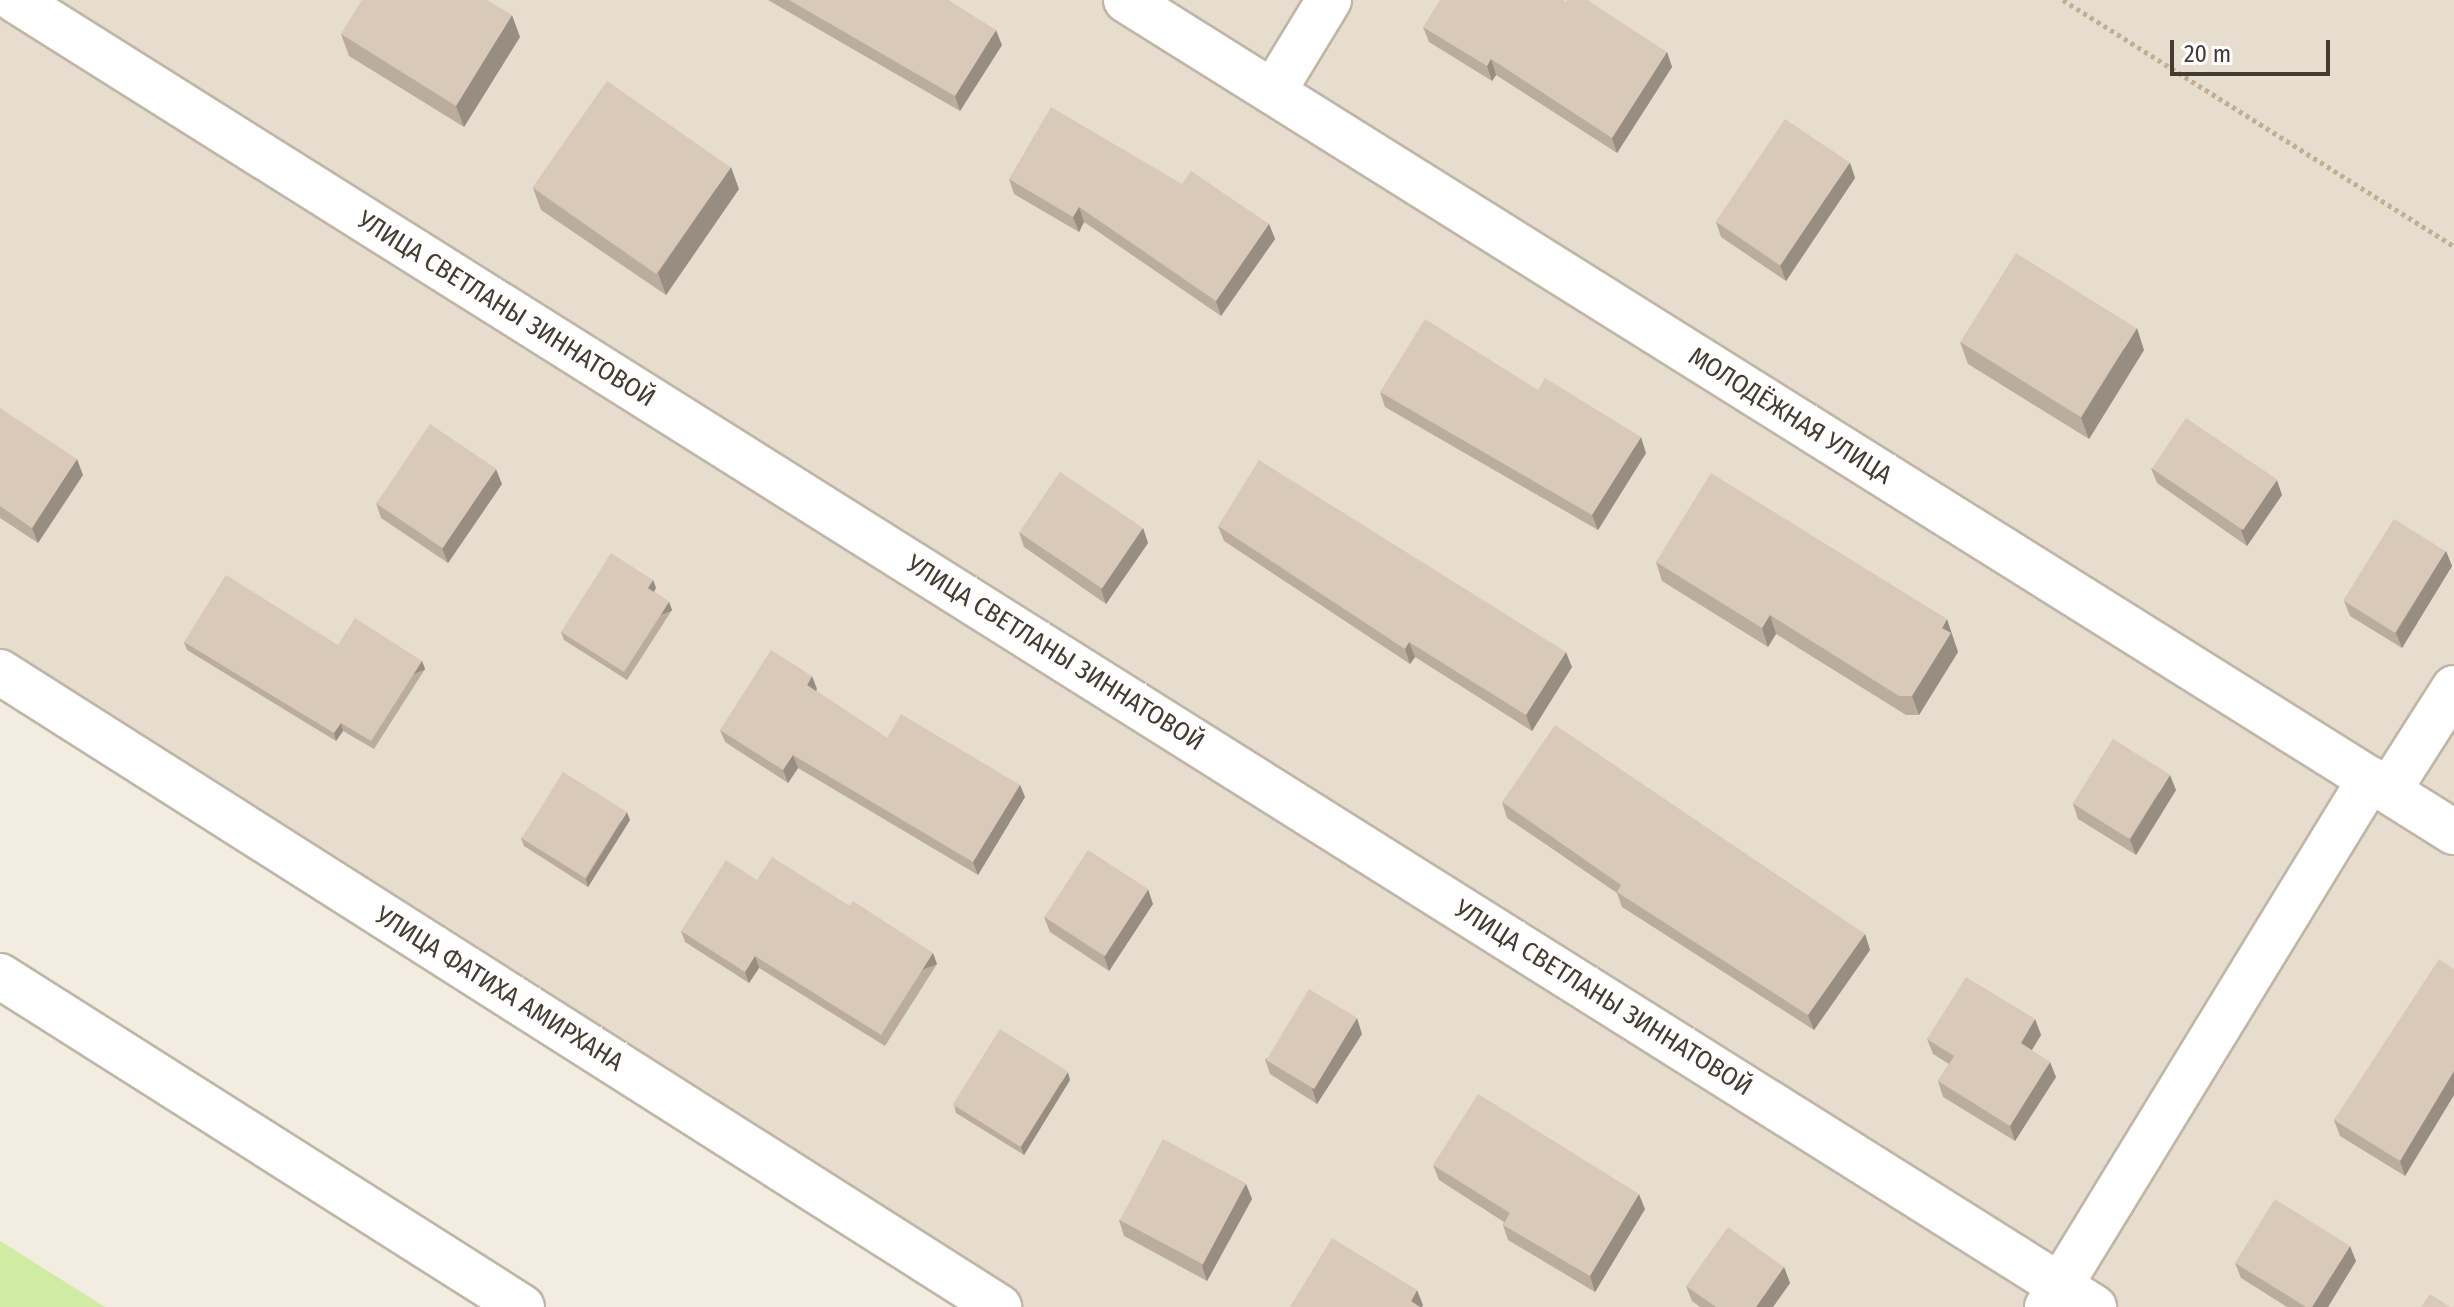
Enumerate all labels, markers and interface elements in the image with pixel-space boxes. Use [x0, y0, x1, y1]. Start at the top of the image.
scale bar [2174, 24, 2334, 74]
text: 20 m [2184, 40, 2231, 68]
street label: УЛИЦА СВЕТЛАНЫ ЗИННАТОВОЙ [351, 204, 661, 414]
street label: МОЛОДЁЖНАЯ УЛИЦА [1683, 341, 1897, 491]
street label: УЛИЦА СВЕТЛАНЫ ЗИННАТОВОЙ [900, 548, 1210, 758]
street label: УЛИЦА СВЕТЛАНЫ ЗИННАТОВОЙ [1448, 893, 1758, 1103]
street label: УЛИЦА ФАТИХА АМИРХАНА [369, 900, 629, 1078]

